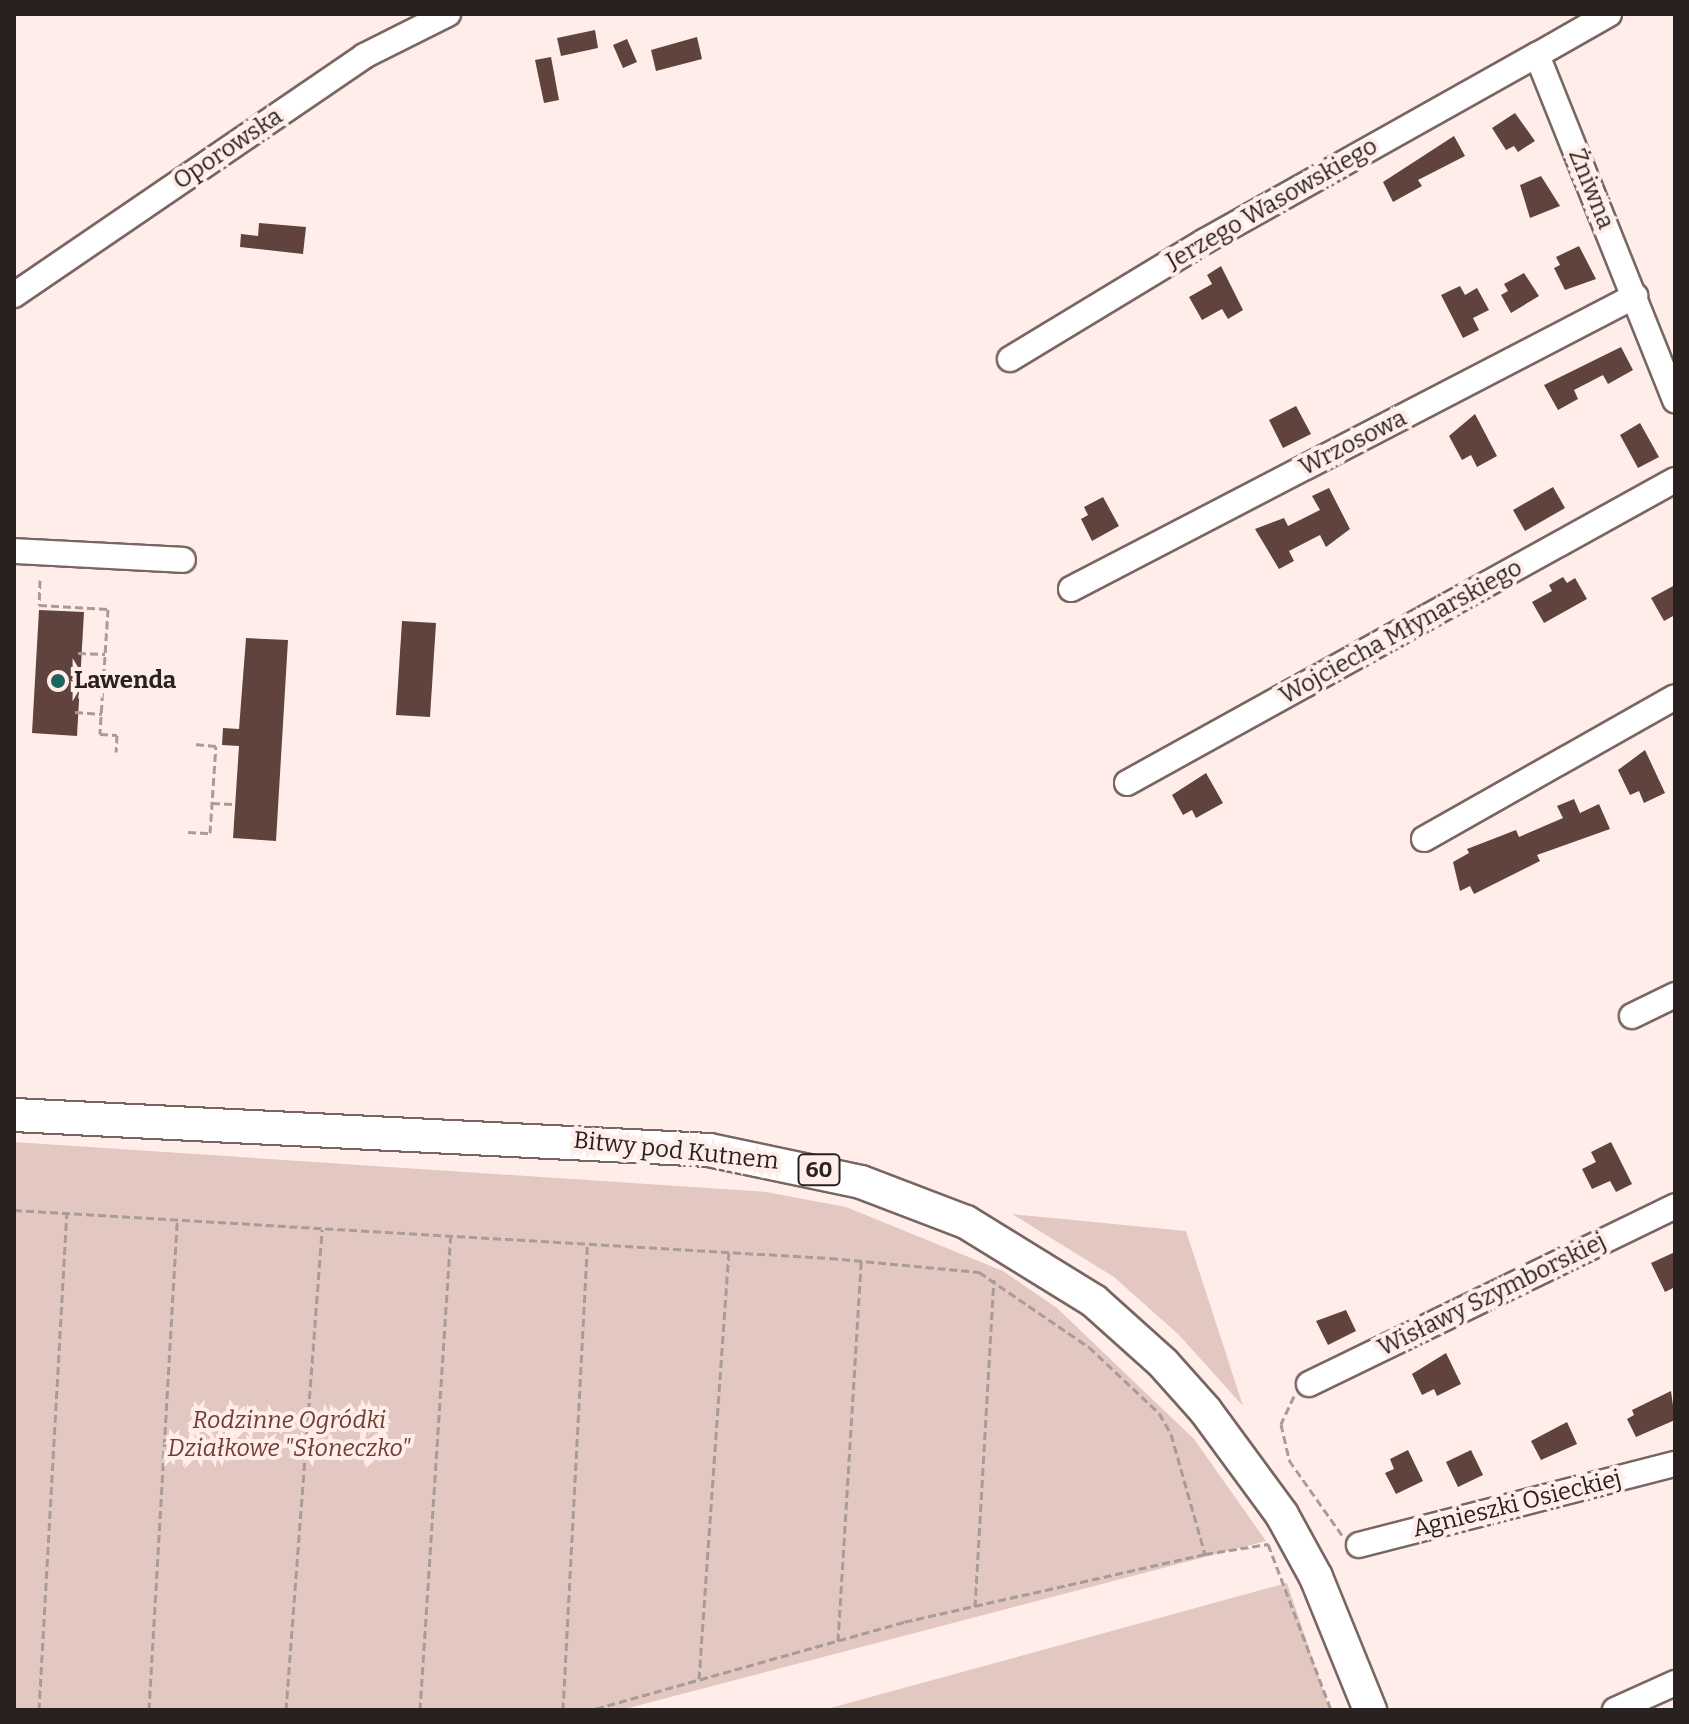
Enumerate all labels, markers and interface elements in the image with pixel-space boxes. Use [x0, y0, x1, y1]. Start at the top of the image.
street label: Oporowska [168, 102, 288, 196]
street label: Jerzego Wasowskiego [1161, 132, 1383, 276]
street label: Żniwna [1562, 145, 1620, 233]
street label: Wrzosowa [1295, 404, 1411, 482]
street label: Wojciecha Młynarskiego [1275, 553, 1527, 711]
place label: Lawenda [74, 667, 176, 695]
marker: Lawenda [49, 672, 67, 690]
street label: Bitwy pod Kutnem [572, 1126, 780, 1176]
road number: 60 [797, 1152, 841, 1188]
street label: Wisławy Szymborskiej [1373, 1227, 1611, 1363]
park label: Rodzinne Ogródki Działkowe "Słoneczko" [168, 1407, 410, 1463]
street label: Agnieszki Osieckiej [1410, 1464, 1624, 1544]

